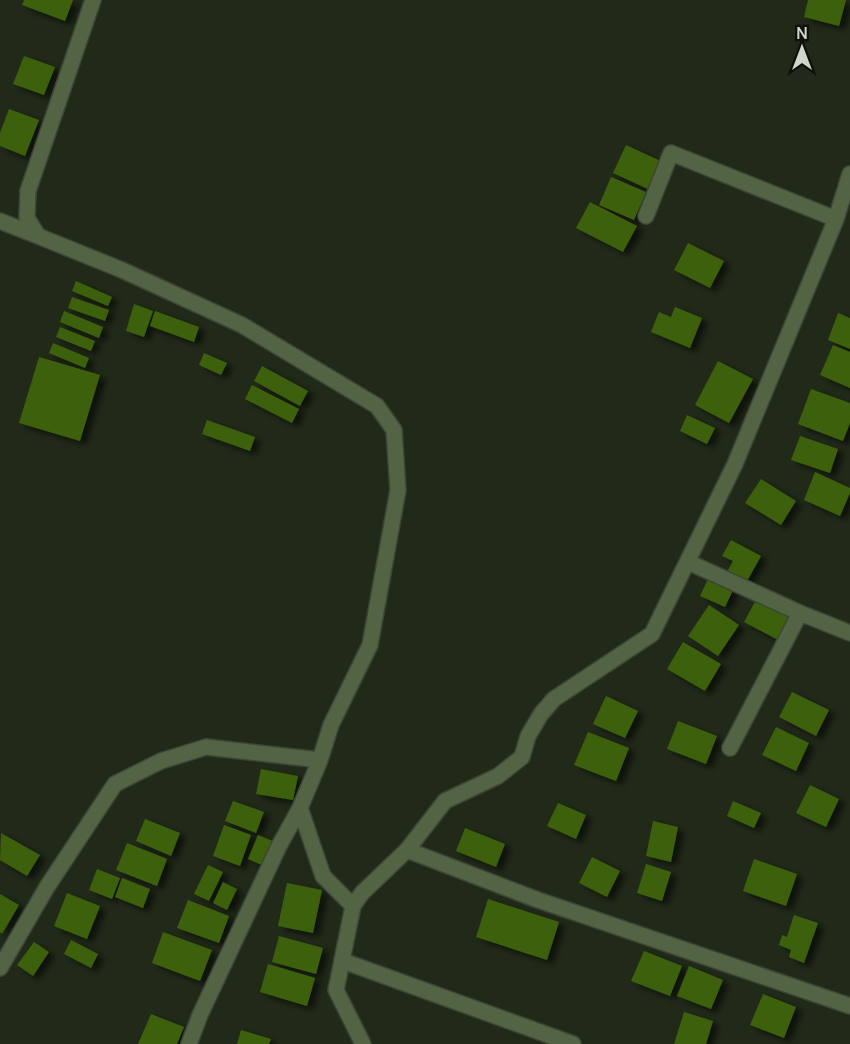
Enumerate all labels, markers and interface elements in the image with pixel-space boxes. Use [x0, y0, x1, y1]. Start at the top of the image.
north arrow [772, 18, 832, 78]
text: N [796, 22, 808, 44]

